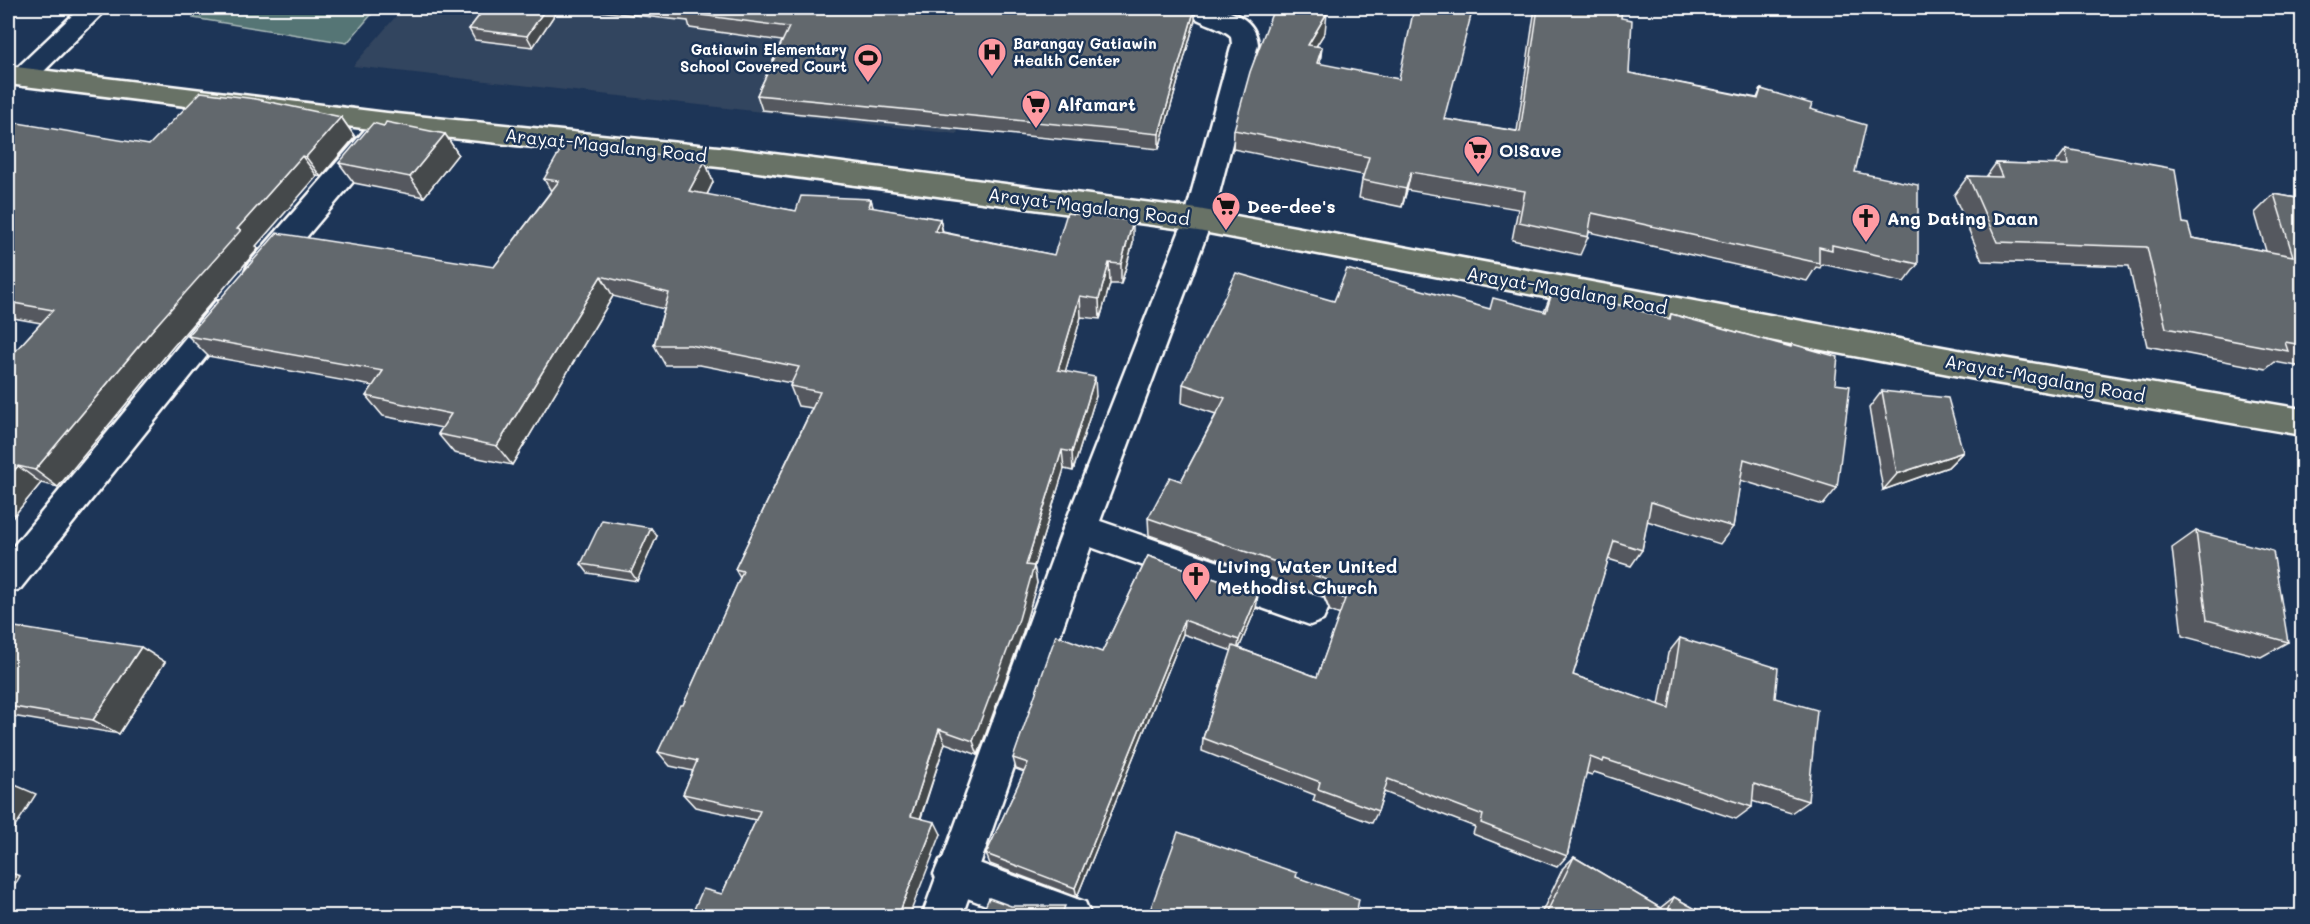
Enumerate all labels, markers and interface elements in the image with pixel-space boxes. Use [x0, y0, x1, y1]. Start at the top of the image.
place label: Barangay Gatiawin Health Center [1013, 33, 1157, 70]
hospital icon: Barangay Gatiawin Health Center [976, 36, 1008, 78]
place label: Gatiawin Elementary School Covered Court [680, 39, 847, 76]
sports icon: Gatiawin Elementary School Covered Court [852, 42, 884, 84]
supermarket icon: Alfamart [1020, 88, 1052, 130]
place label: Alfamart [1057, 92, 1136, 116]
street label: Arayat-Magalang Road [504, 122, 708, 168]
supermarket icon: O!Save [1462, 134, 1494, 176]
place label: O!Save [1499, 138, 1562, 162]
street label: Arayat-Magalang Road [987, 182, 1191, 230]
supermarket icon: Dee-dee's [1210, 190, 1242, 232]
place label: Dee-dee's [1247, 194, 1336, 218]
church icon: Ang Dating Daan [1850, 202, 1882, 244]
place label: Ang Dating Daan [1887, 206, 2038, 230]
street label: Arayat-Magalang Road [1465, 261, 1669, 319]
street label: Arayat-Magalang Road [1943, 349, 2147, 407]
place label: Living Water United Methodist Church [1217, 554, 1397, 599]
church icon: Living Water United Methodist Church [1180, 560, 1212, 602]

